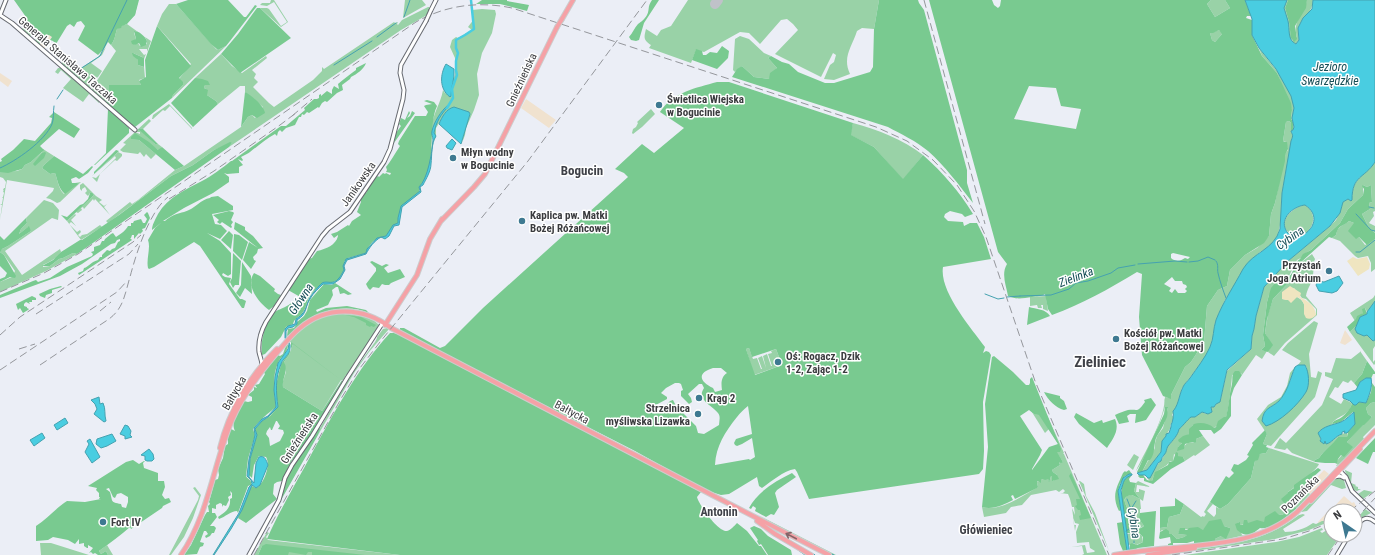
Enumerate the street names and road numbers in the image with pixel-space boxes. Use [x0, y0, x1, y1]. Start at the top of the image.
street label: Generała Stanisława Taczaka [16, 14, 120, 107]
street label: Gnieźnieńska [503, 51, 540, 109]
street label: Janikowska [338, 160, 378, 209]
street label: Bałtycka [220, 374, 249, 413]
street label: Bałtycka [552, 398, 591, 427]
street label: Gnieźnieńska [278, 410, 321, 466]
street label: Poznańska [1279, 473, 1322, 516]

